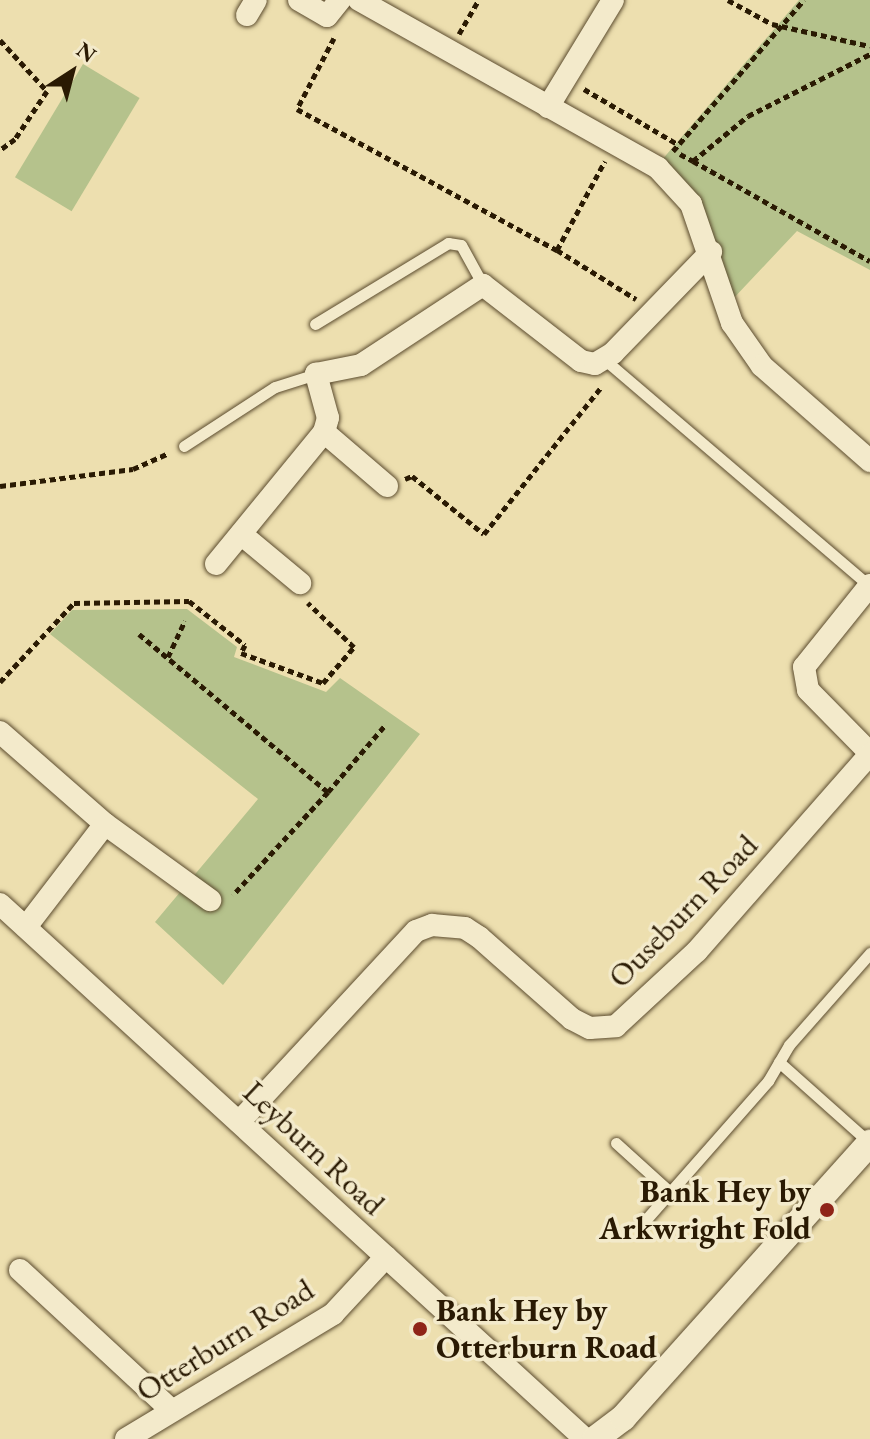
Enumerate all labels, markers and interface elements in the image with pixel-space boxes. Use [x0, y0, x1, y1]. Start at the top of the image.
north arrow [32, 32, 112, 112]
text: N [71, 35, 102, 69]
street label: Ouseburn Road [600, 826, 766, 996]
street label: Leyburn Road [235, 1073, 393, 1223]
place label: Bank Hey by Arkwright Fold [599, 1173, 811, 1248]
marker: Bank Hey by Arkwright Fold [818, 1201, 836, 1219]
street label: Otterburn Road [129, 1270, 321, 1410]
place label: Bank Hey by Otterburn Road [436, 1292, 657, 1367]
marker: Bank Hey by Otterburn Road [411, 1320, 429, 1338]

